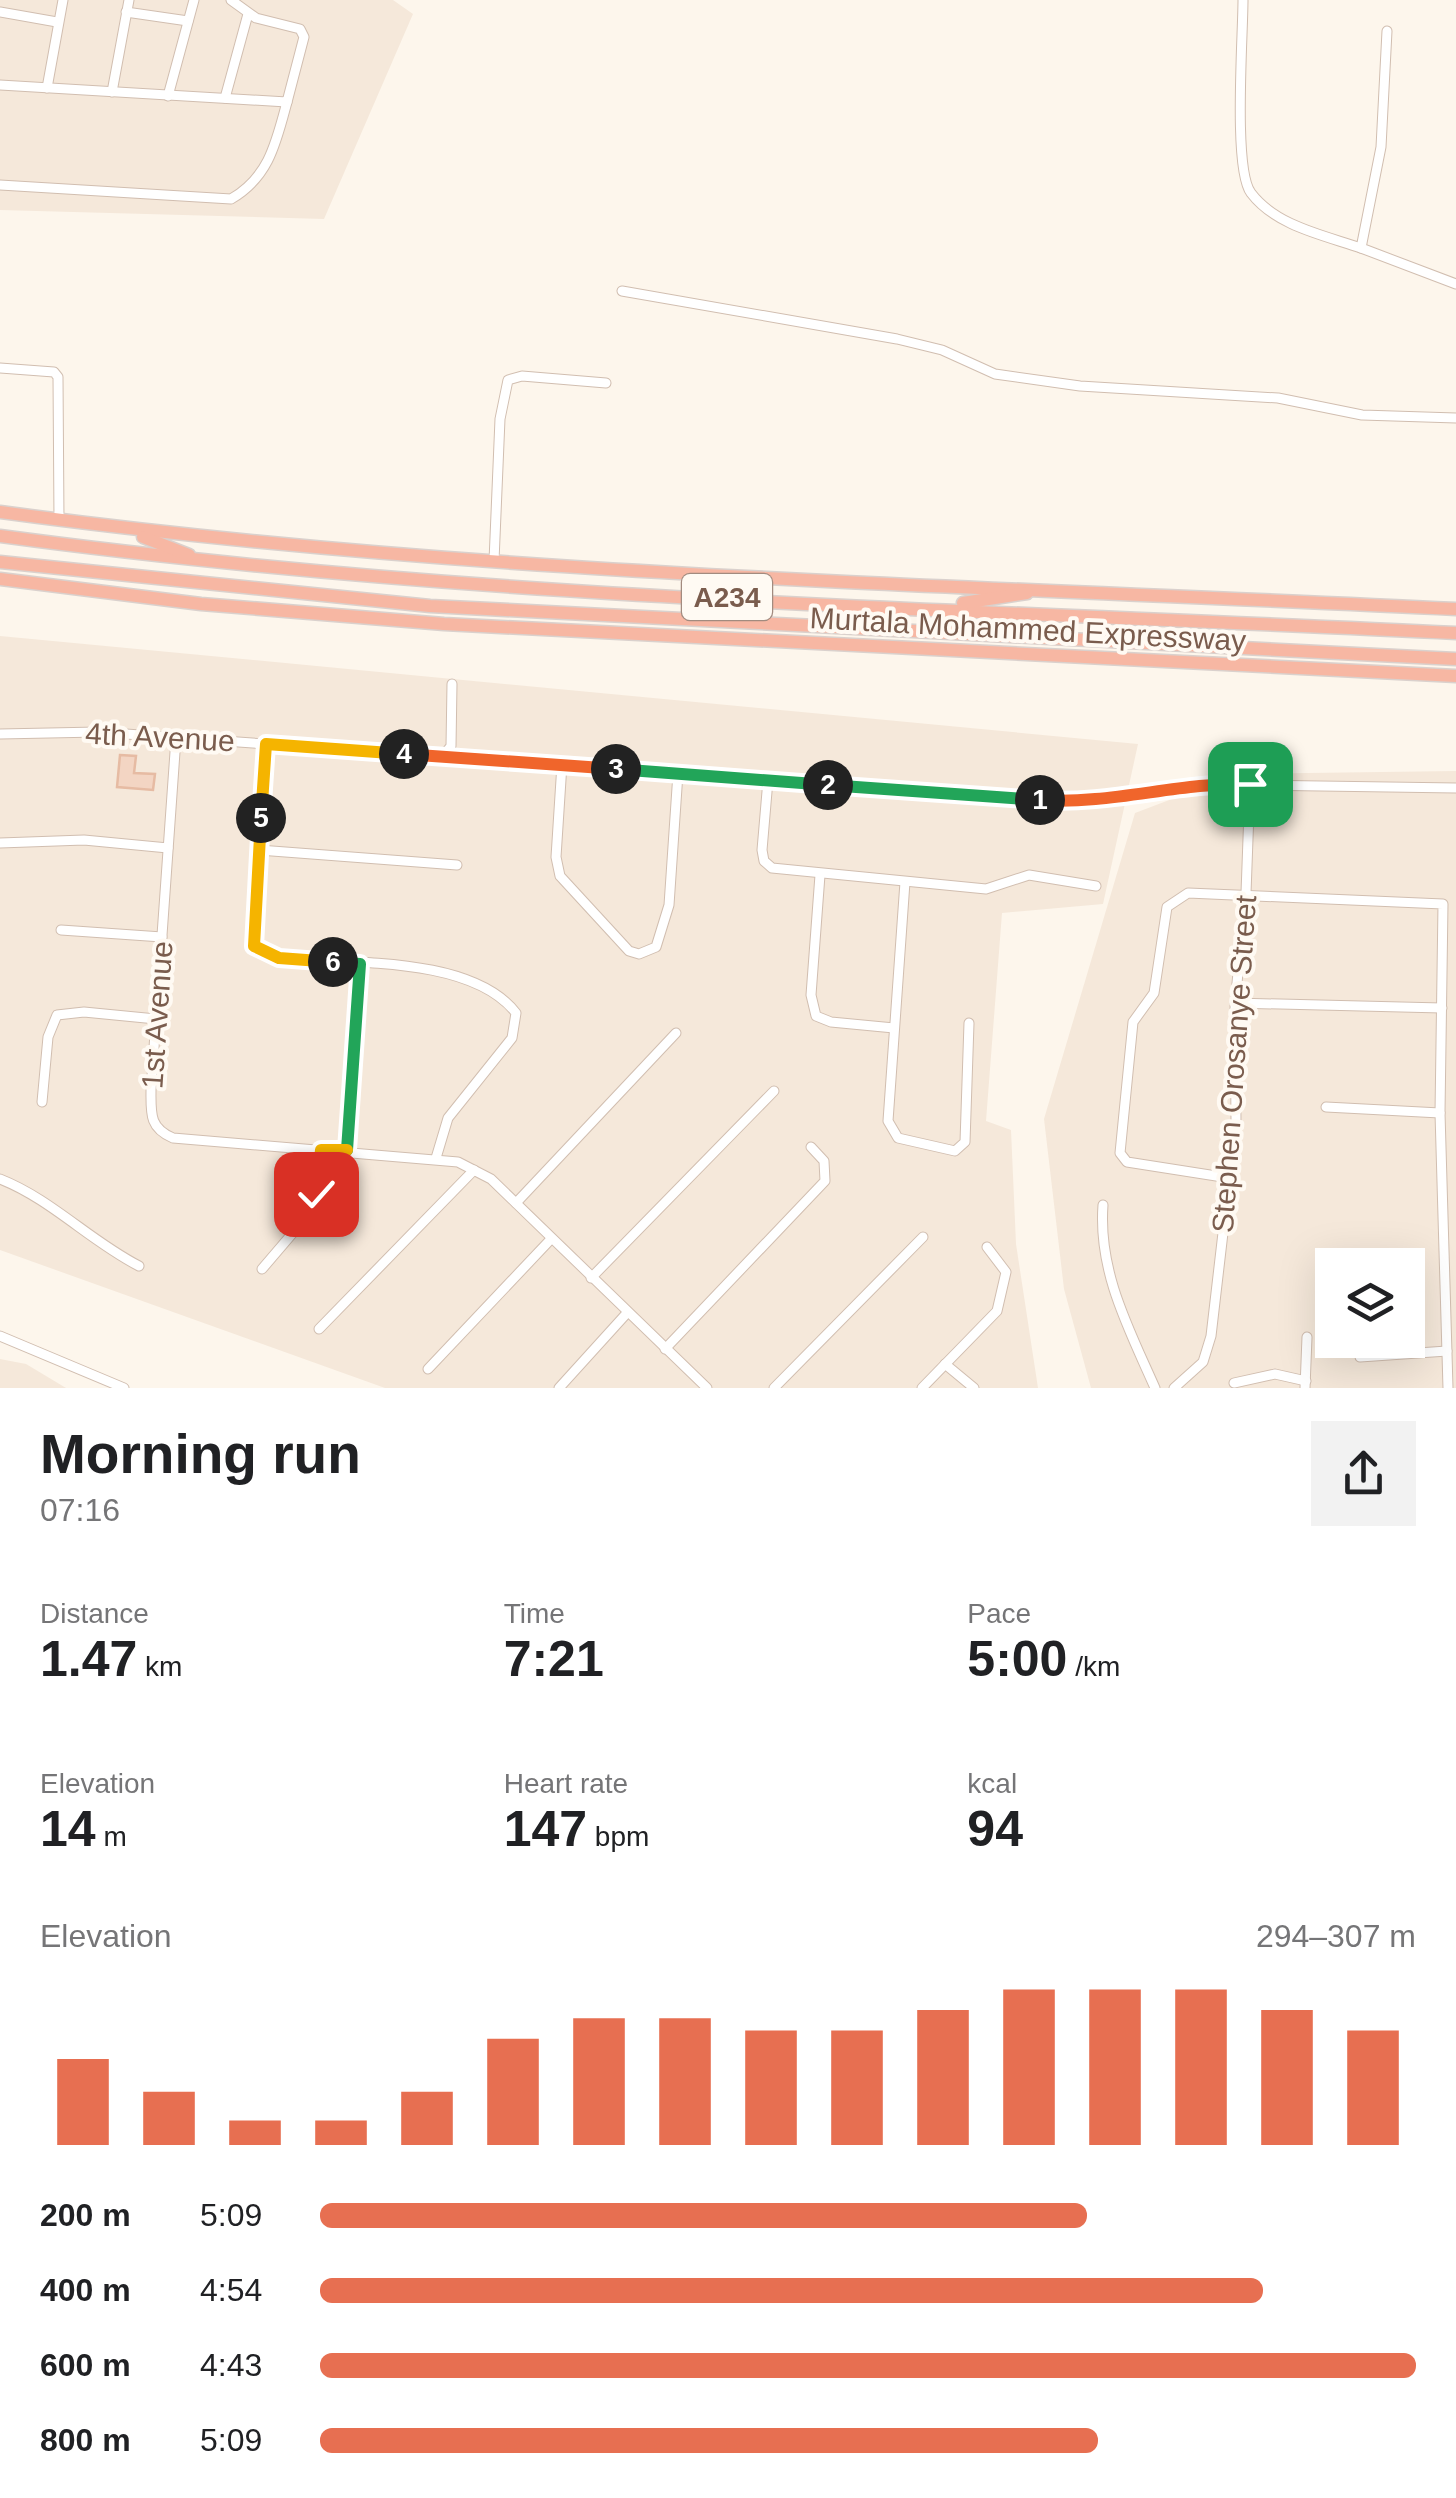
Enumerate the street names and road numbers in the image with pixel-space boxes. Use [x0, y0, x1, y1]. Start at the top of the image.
road number: A234 [682, 574, 772, 620]
street label: Murtala Mohammed Expressway [809, 601, 1247, 657]
street label: 4th Avenue [84, 717, 236, 757]
street label: Stephen Orosanye Street [1206, 893, 1262, 1234]
street label: 1st Avenue [135, 940, 179, 1090]

